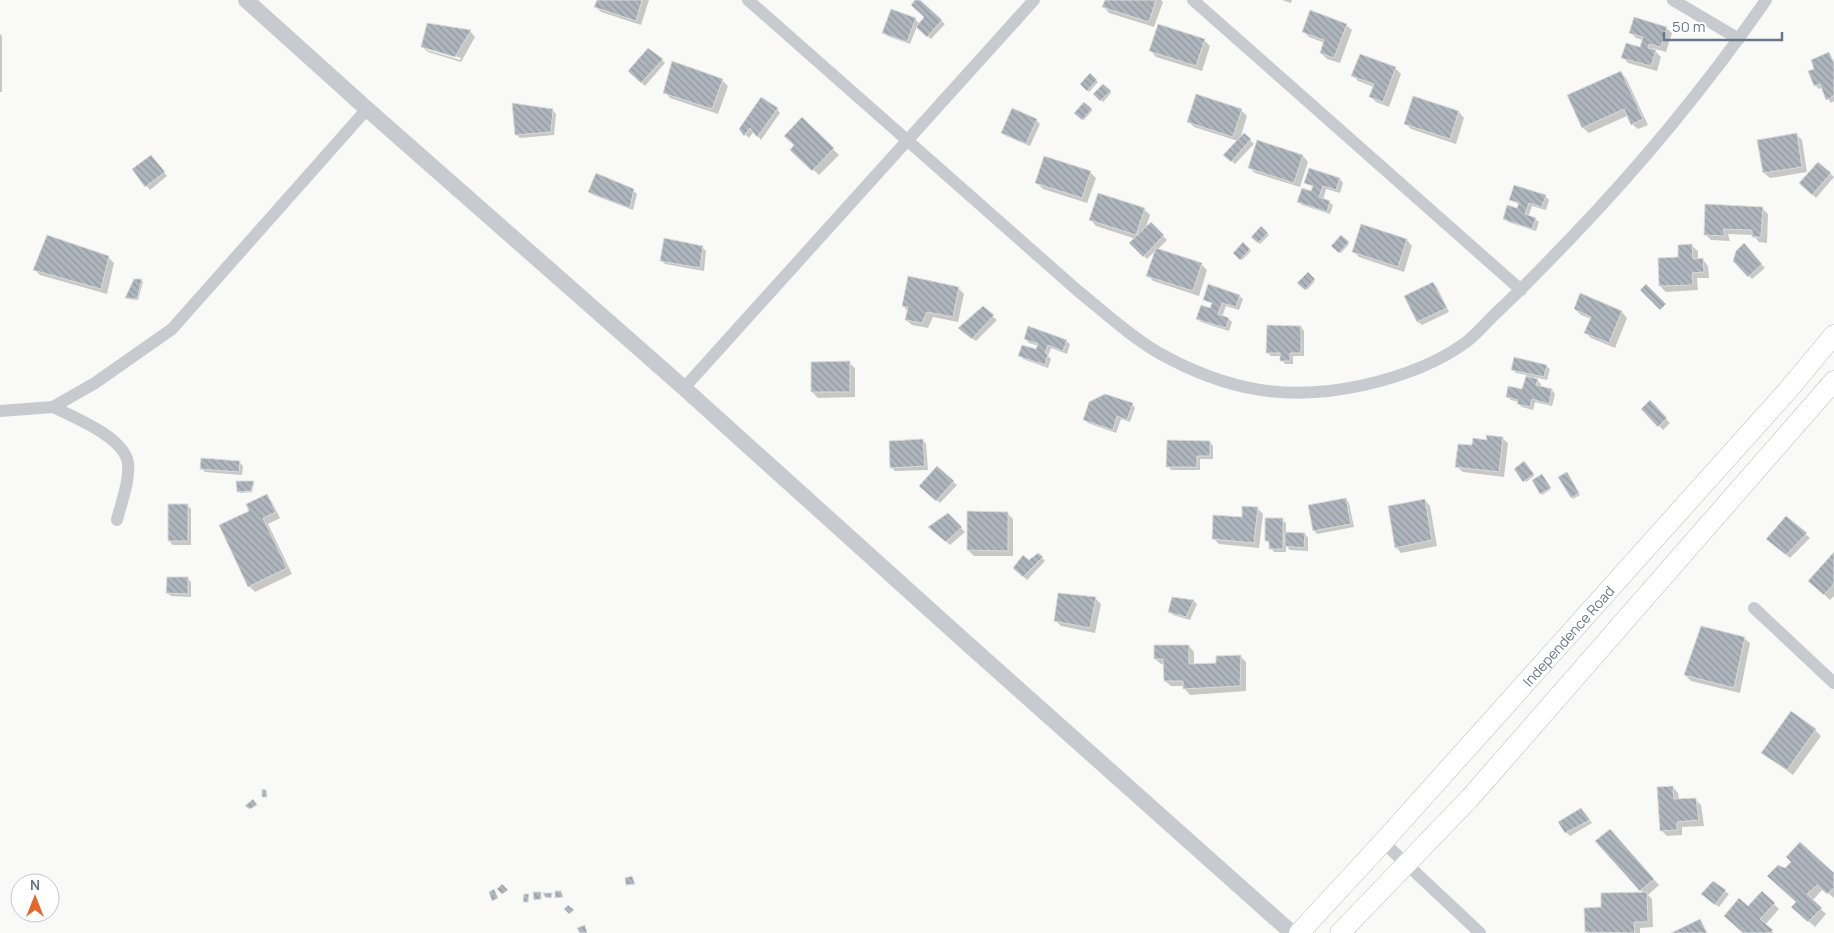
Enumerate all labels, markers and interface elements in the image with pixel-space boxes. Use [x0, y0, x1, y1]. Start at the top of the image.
scale bar [1664, 10, 1782, 42]
text: 50 m [1672, 16, 1706, 37]
street label: Independence Road [1518, 581, 1618, 690]
north arrow [10, 873, 60, 923]
text: N [30, 875, 40, 894]

